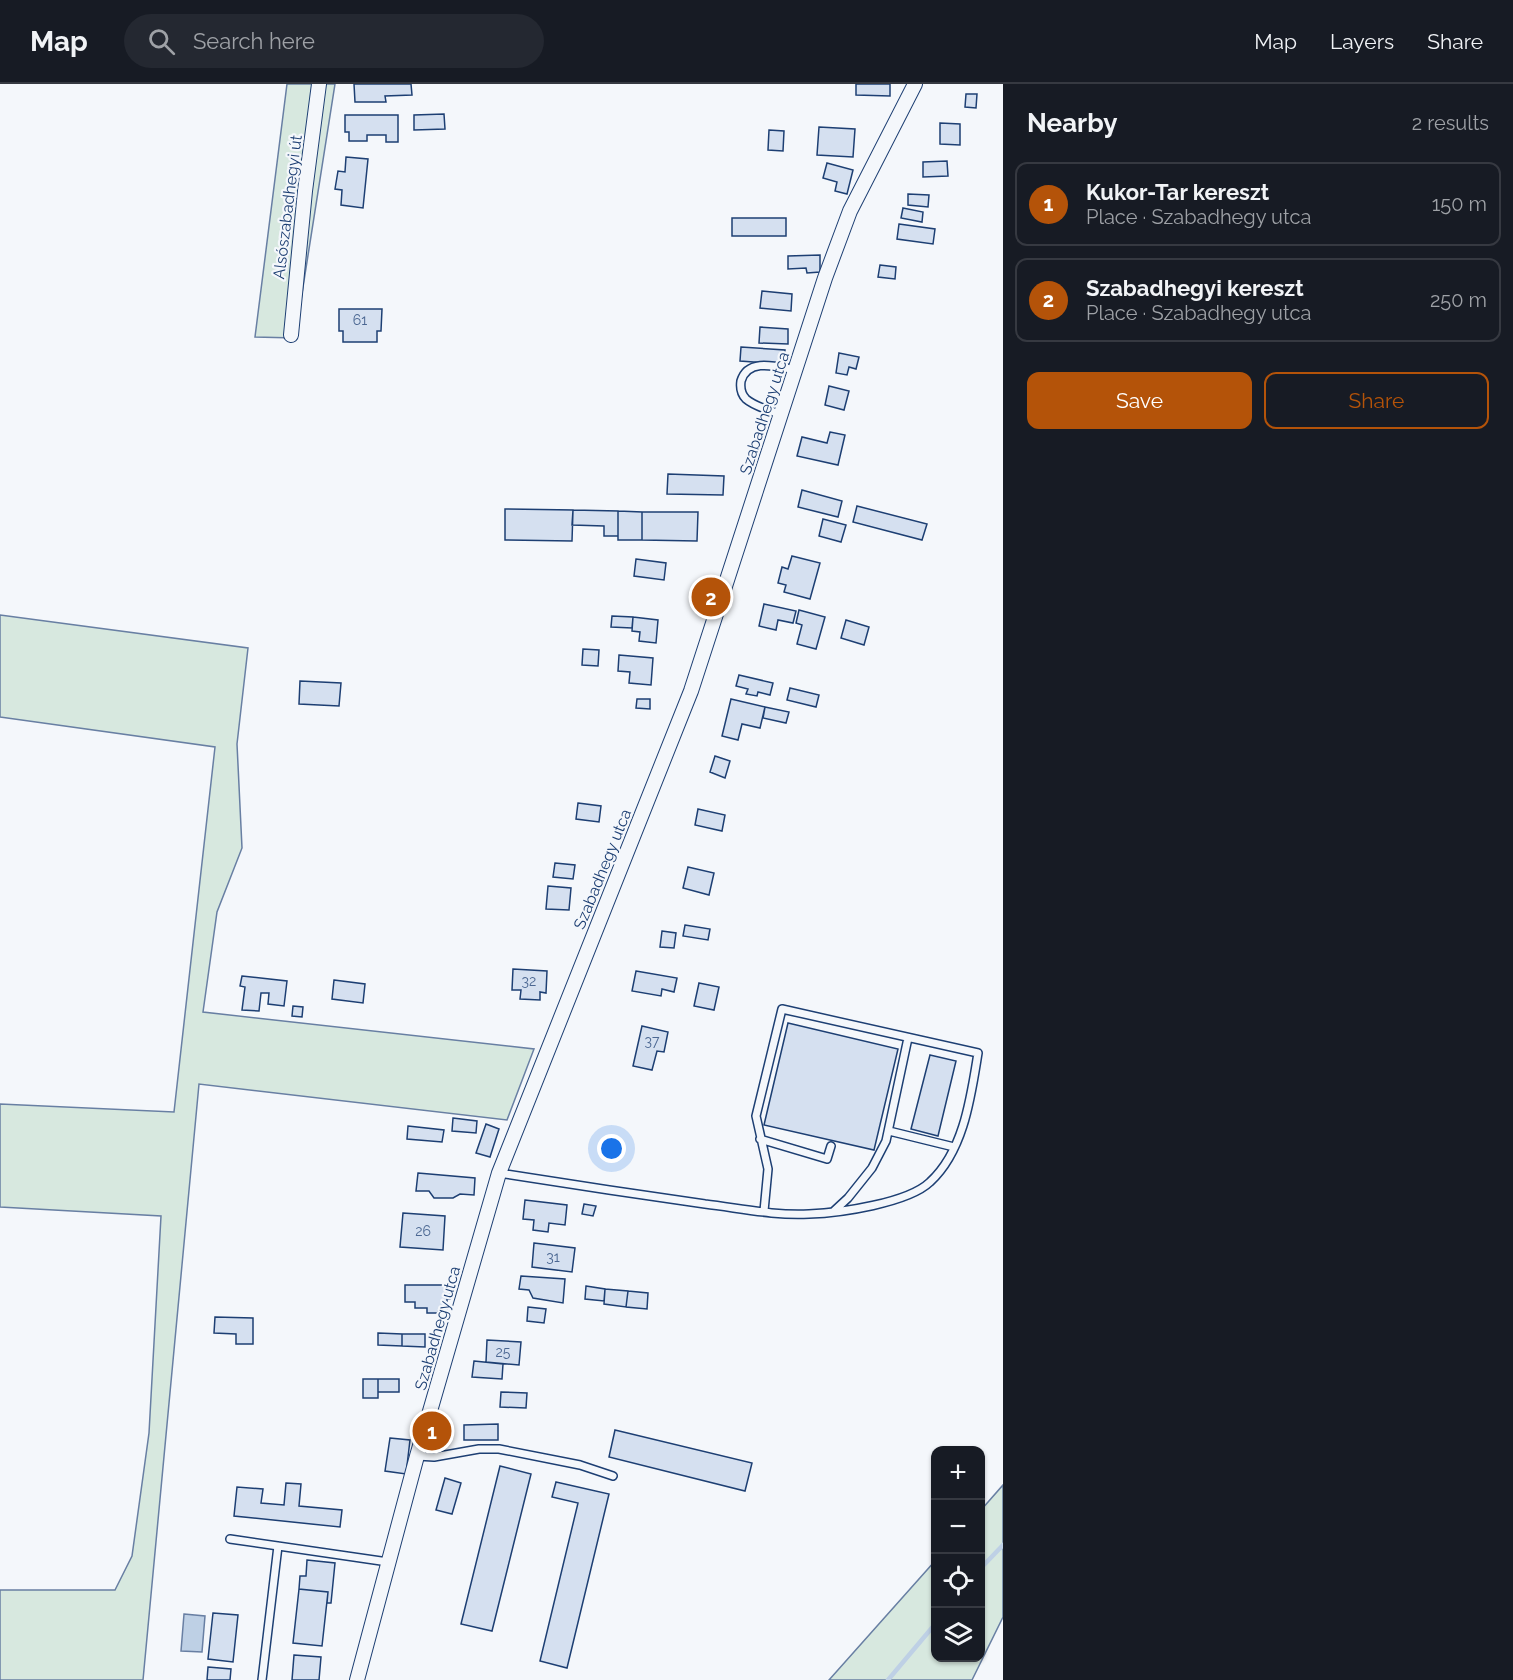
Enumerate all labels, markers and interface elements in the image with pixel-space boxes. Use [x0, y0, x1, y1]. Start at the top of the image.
search box [124, 14, 544, 68]
text: Map [30, 25, 88, 58]
icon: search [145, 25, 178, 58]
text: Search here [193, 28, 315, 54]
text: Map [1254, 29, 1297, 54]
text: Layers [1330, 29, 1394, 54]
text: Share [1427, 29, 1483, 54]
text: Nearby [1027, 108, 1117, 138]
text: 2 results [1412, 111, 1489, 135]
street label: Alsószabadhegyi út [269, 133, 306, 280]
text: Kukor-Tar kereszt [1086, 179, 1269, 205]
text: 1 [1044, 192, 1053, 216]
text: 150 m [1432, 192, 1487, 216]
text: Place · Szabadhegy utca [1086, 205, 1311, 229]
text: Szabadhegyi kereszt [1086, 275, 1304, 301]
text: 2 [1043, 288, 1054, 312]
text: 250 m [1430, 288, 1487, 312]
text: Place · Szabadhegy utca [1086, 301, 1311, 325]
house number: 61 [353, 312, 367, 328]
street label: Szabadhegy utca [736, 349, 793, 477]
button: Save [1027, 372, 1252, 429]
button: Share [1264, 372, 1489, 429]
pin: 2 [692, 574, 730, 620]
street label: Szabadhegy utca [570, 806, 635, 932]
house number: 32 [522, 973, 536, 989]
house number: 37 [645, 1033, 660, 1049]
your location [597, 1134, 626, 1163]
house number: 26 [415, 1223, 431, 1239]
house number: 31 [546, 1249, 560, 1265]
street label: Szabadhegy utca [411, 1264, 464, 1392]
house number: 25 [496, 1344, 511, 1360]
pin: 1 [412, 1408, 452, 1454]
map controls [931, 1446, 985, 1662]
button: + [931, 1446, 985, 1500]
button: − [931, 1500, 985, 1554]
button: locate [931, 1554, 985, 1608]
button: layers [931, 1608, 985, 1662]

